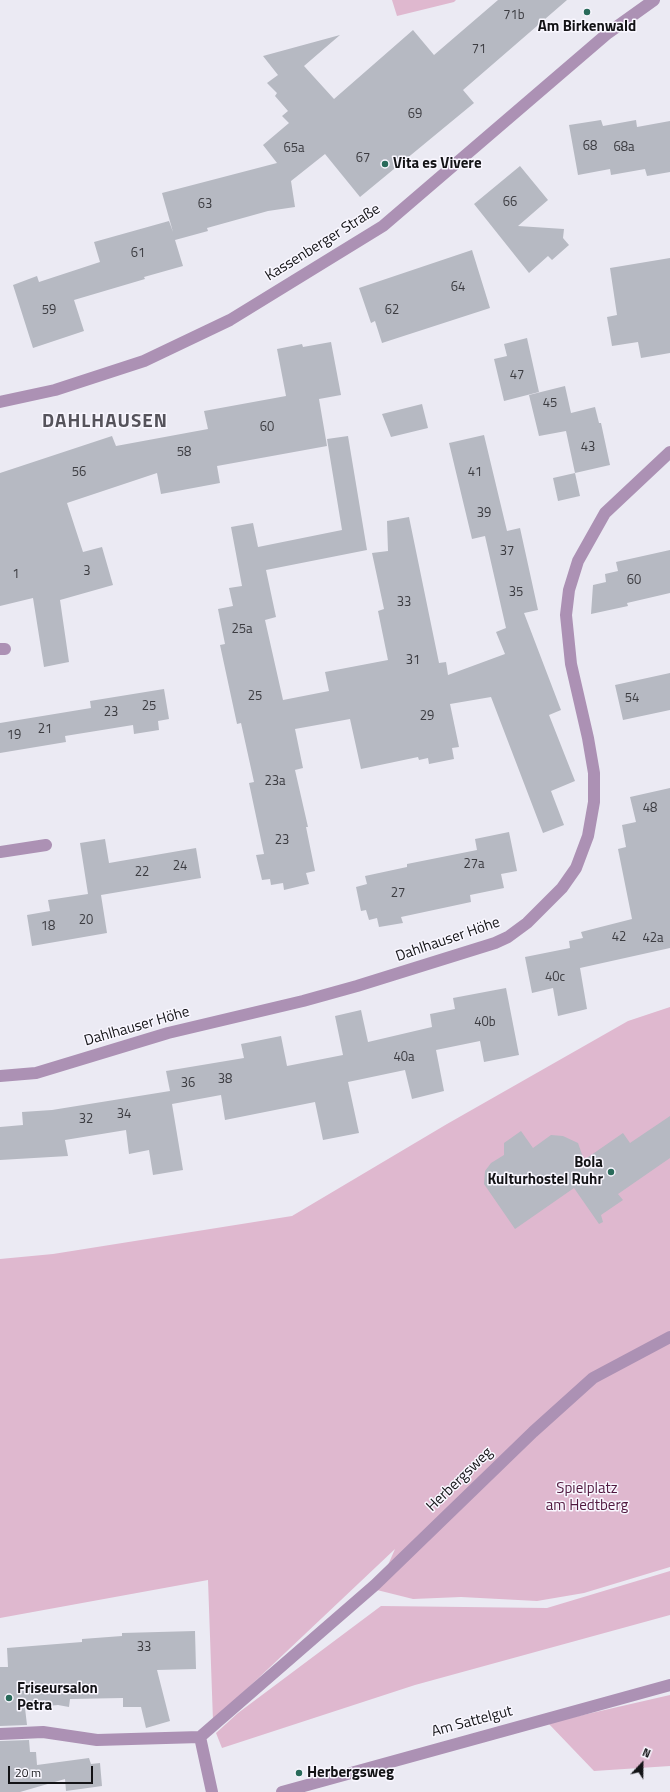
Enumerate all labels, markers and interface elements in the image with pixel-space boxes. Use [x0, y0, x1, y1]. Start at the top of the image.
marker: Am Birkenwald [582, 7, 592, 17]
house number: 71b [503, 8, 525, 24]
place label: Am Birkenwald [538, 18, 636, 36]
house number: 71 [472, 42, 486, 58]
house number: 69 [408, 107, 422, 123]
house number: 68 [583, 139, 597, 155]
house number: 68a [613, 140, 635, 156]
house number: 65a [283, 141, 305, 157]
house number: 67 [356, 151, 370, 167]
place label: Vita es Vivere [393, 155, 482, 173]
marker: Vita es Vivere [380, 159, 390, 169]
house number: 66 [503, 195, 517, 211]
house number: 63 [198, 197, 212, 213]
street label: Kassenberger Straße [262, 200, 384, 286]
house number: 61 [131, 246, 145, 262]
house number: 64 [451, 280, 465, 296]
house number: 59 [42, 303, 56, 319]
house number: 62 [385, 303, 399, 319]
house number: 47 [510, 368, 524, 384]
house number: 45 [543, 396, 557, 412]
district label: DAHLHAUSEN [42, 411, 168, 433]
house number: 60 [260, 420, 274, 436]
house number: 43 [581, 440, 595, 456]
house number: 58 [177, 445, 191, 461]
house number: 56 [72, 465, 86, 481]
house number: 41 [468, 465, 482, 481]
house number: 39 [477, 506, 491, 522]
house number: 37 [500, 544, 514, 560]
house number: 3 [83, 564, 91, 580]
house number: 1 [12, 567, 20, 583]
house number: 60 [627, 573, 641, 589]
house number: 35 [509, 585, 523, 601]
house number: 33 [397, 595, 411, 611]
house number: 25a [231, 622, 253, 638]
house number: 31 [406, 653, 420, 669]
house number: 25 [248, 689, 262, 705]
house number: 54 [625, 691, 639, 707]
house number: 25 [142, 699, 156, 715]
house number: 23 [104, 705, 118, 721]
house number: 29 [420, 709, 434, 725]
house number: 21 [38, 722, 52, 738]
house number: 19 [7, 728, 21, 744]
house number: 23a [264, 774, 286, 790]
house number: 48 [643, 801, 657, 817]
house number: 23 [275, 833, 289, 849]
house number: 27a [463, 857, 485, 873]
house number: 24 [173, 859, 187, 875]
house number: 22 [135, 865, 149, 881]
house number: 27 [391, 886, 405, 902]
house number: 20 [79, 913, 93, 929]
street label: Dahlhauser Höhe [394, 914, 502, 966]
house number: 18 [41, 919, 55, 935]
house number: 42 [612, 930, 626, 946]
house number: 42a [642, 931, 664, 947]
house number: 40c [545, 970, 565, 986]
street label: Dahlhauser Höhe [82, 1003, 192, 1051]
house number: 40b [474, 1015, 496, 1031]
house number: 40a [393, 1050, 415, 1066]
house number: 38 [218, 1072, 232, 1088]
house number: 36 [181, 1076, 195, 1092]
house number: 34 [117, 1107, 131, 1123]
house number: 32 [79, 1112, 93, 1128]
place label: Bola Kulturhostel Ruhr [487, 1154, 603, 1189]
marker: Bola Kulturhostel Ruhr [606, 1167, 616, 1177]
street label: Herbergsweg [423, 1444, 497, 1516]
park label: Spielplatz am Hedtberg [546, 1480, 628, 1515]
house number: 33 [137, 1640, 151, 1656]
place label: Friseursalon Petra [17, 1680, 98, 1715]
marker: Friseursalon Petra [4, 1693, 14, 1703]
street label: Am Sattelgut [430, 1703, 514, 1741]
north arrow [622, 1744, 662, 1784]
text: N [640, 1744, 653, 1762]
scale bar [10, 1758, 95, 1784]
text: 20 m [15, 1763, 41, 1782]
place label: Herbergsweg [307, 1764, 394, 1782]
marker: Herbergsweg [294, 1768, 304, 1778]

